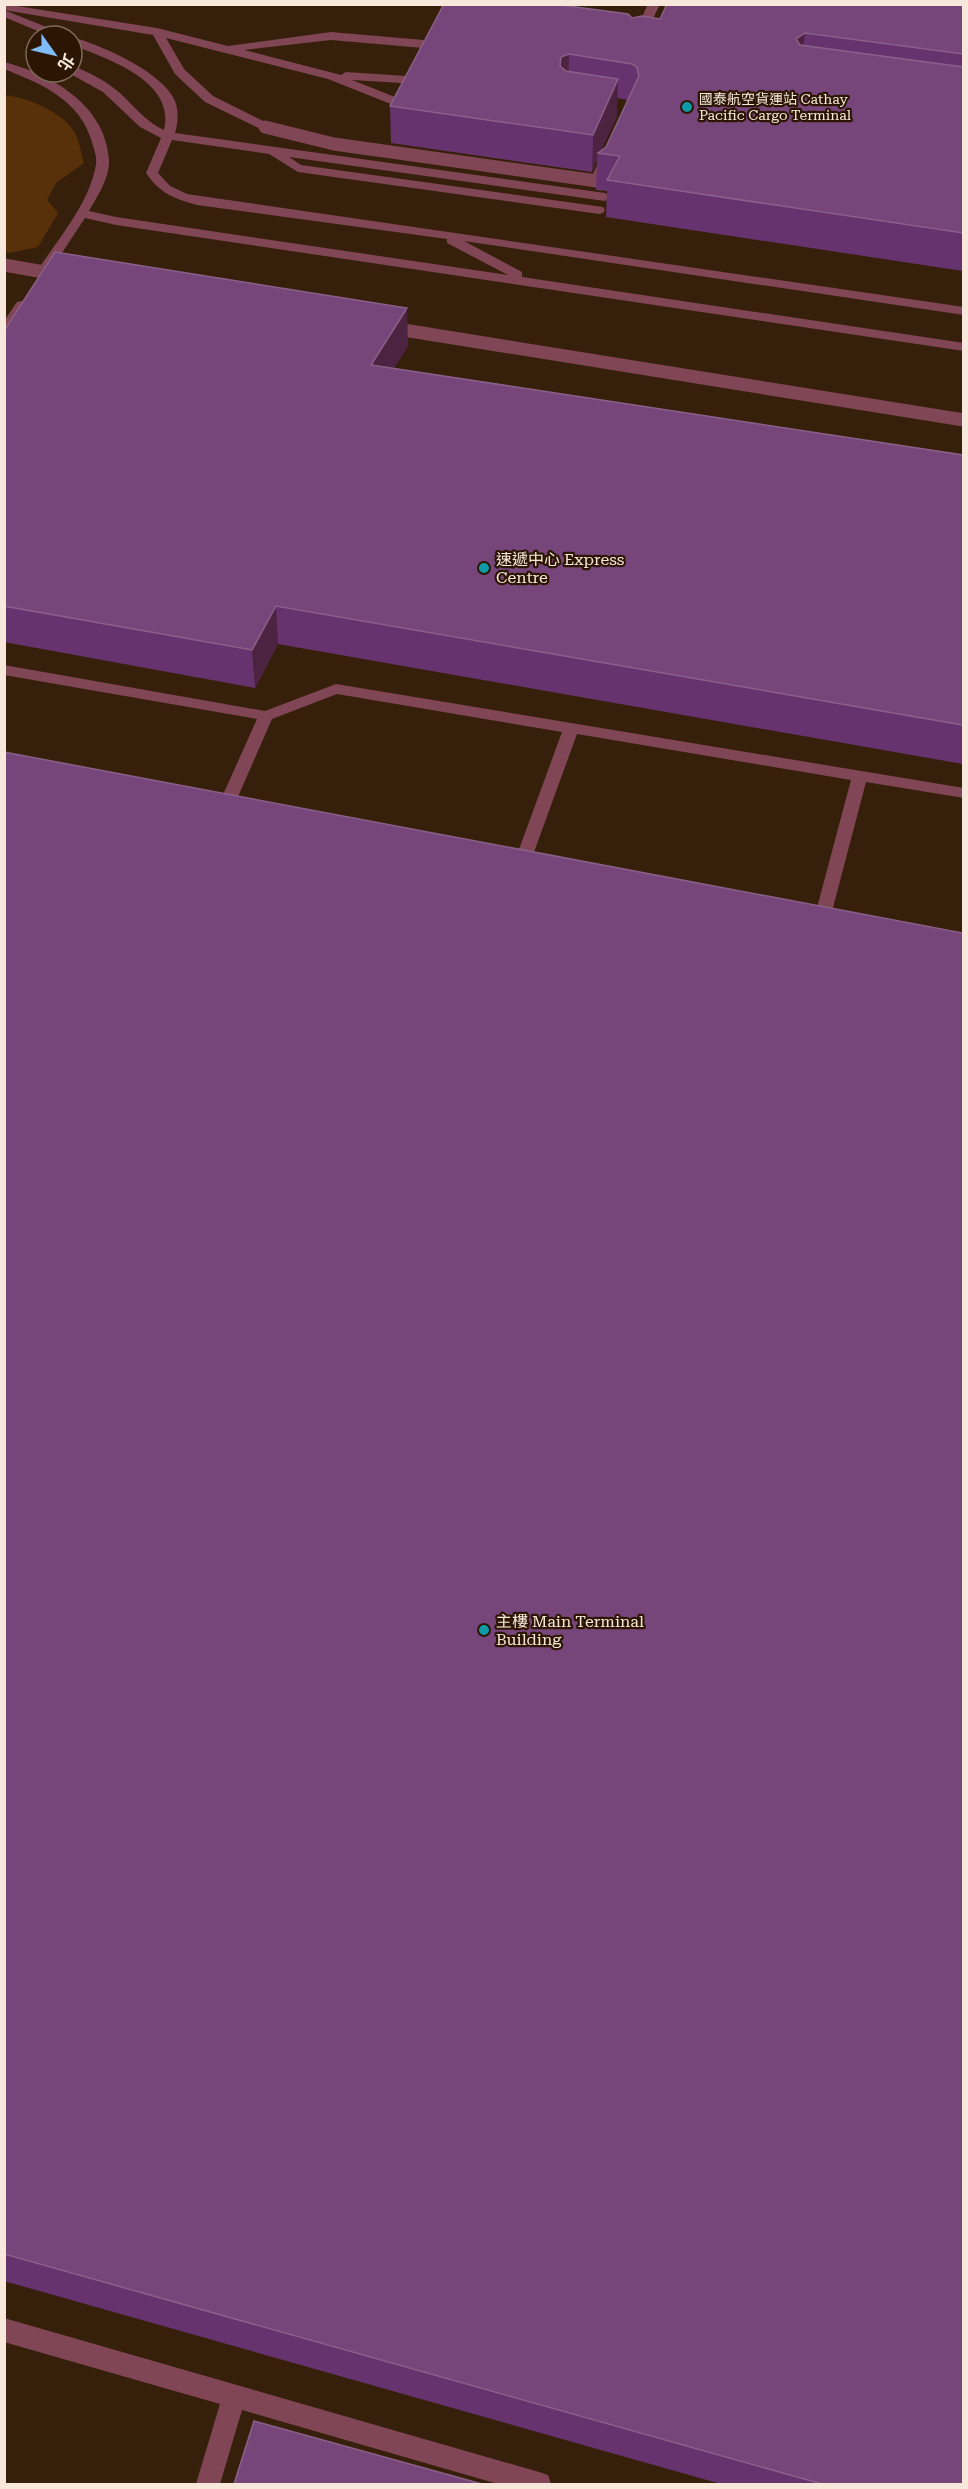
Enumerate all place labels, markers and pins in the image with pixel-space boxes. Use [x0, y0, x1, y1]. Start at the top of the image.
place label: 國泰航空貨運站 Cathay Pacific Cargo Terminal [699, 91, 852, 123]
marker: 國泰航空貨運站 Cathay Pacific Cargo Terminal [680, 100, 694, 114]
place label: 速遞中心 Express Centre [496, 550, 625, 587]
marker: 速遞中心 Express Centre [477, 561, 491, 575]
place label: 主樓 Main Terminal Building [496, 1612, 644, 1649]
marker: 主樓 Main Terminal Building [477, 1623, 491, 1637]

